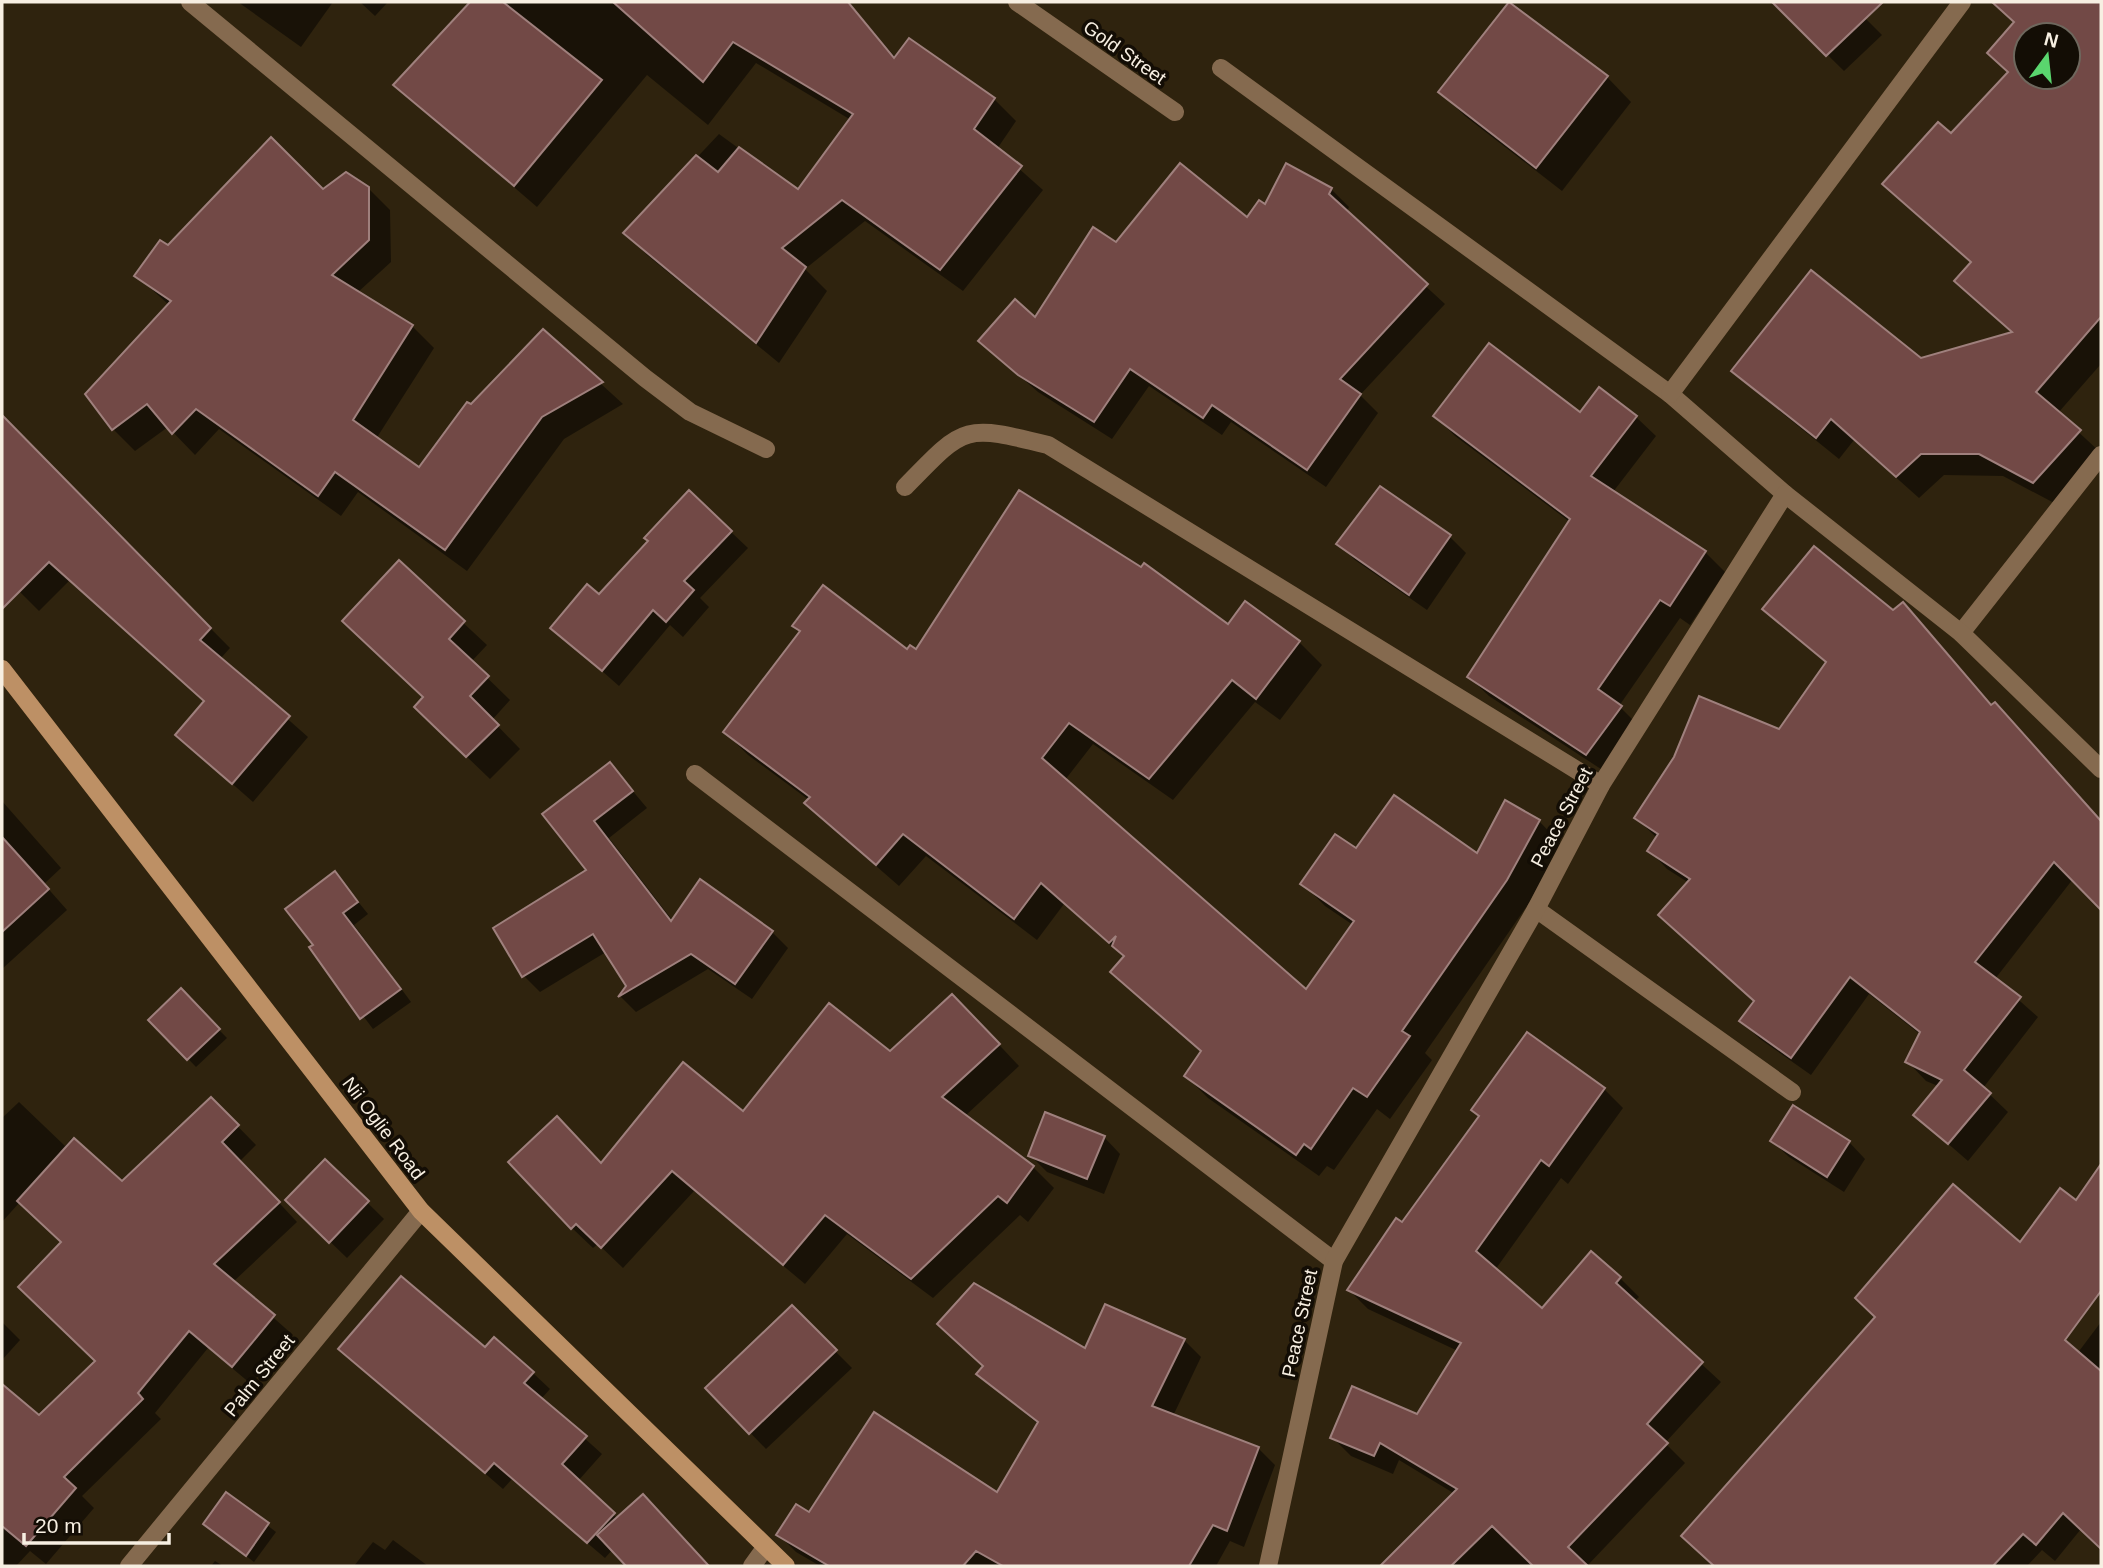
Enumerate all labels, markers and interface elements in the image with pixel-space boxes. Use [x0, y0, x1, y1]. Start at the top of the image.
street label: Gold Street [1079, 16, 1171, 89]
north arrow [2012, 21, 2082, 91]
text: N [2042, 28, 2061, 52]
street label: Peace Street [1526, 763, 1597, 871]
street label: Nii Oglie Road [338, 1073, 429, 1184]
street label: Peace Street [1278, 1266, 1321, 1379]
street label: Palm Street [220, 1330, 299, 1420]
scale bar [24, 1502, 170, 1546]
text: 20 m [35, 1514, 82, 1537]

